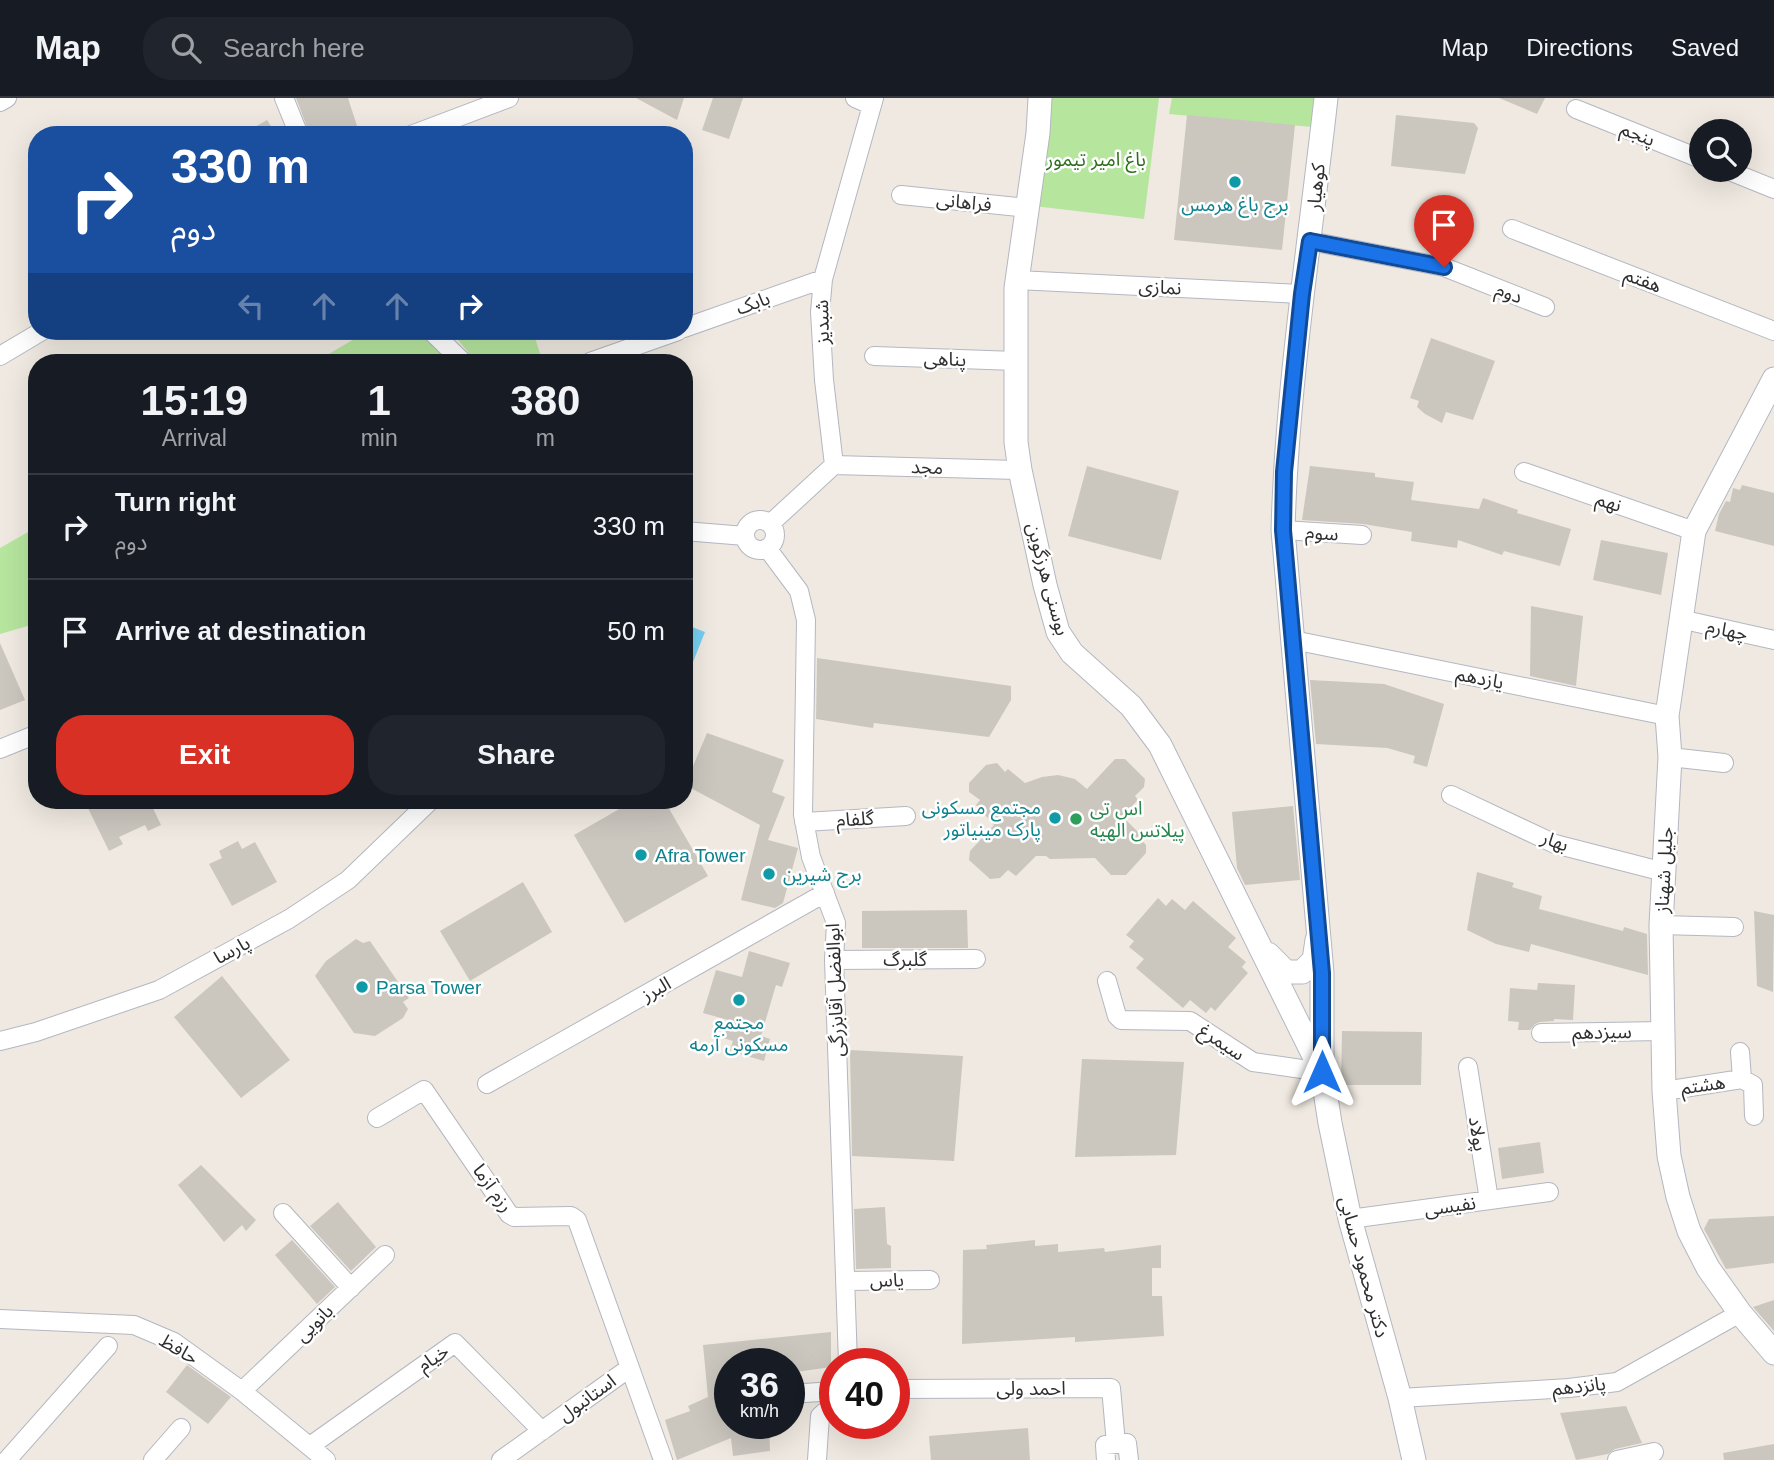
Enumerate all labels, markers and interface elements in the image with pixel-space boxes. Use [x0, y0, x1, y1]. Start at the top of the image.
search box [143, 17, 633, 80]
text: Map [35, 29, 101, 66]
icon: search [167, 29, 205, 67]
text: Search here [223, 33, 365, 63]
text: Map [1442, 34, 1488, 61]
text: Directions [1526, 34, 1633, 61]
text: Saved [1671, 34, 1739, 61]
street label: پنجم [1616, 118, 1658, 154]
map controls [1689, 119, 1752, 182]
button: search [1689, 119, 1752, 182]
text: 330 m [171, 139, 310, 193]
park label: باغ امیر تیمور [1045, 149, 1146, 173]
icon: right [56, 154, 147, 245]
street label: کوهیار [1303, 161, 1330, 213]
marker: برج باغ هرمس [1227, 174, 1243, 190]
street label: فراهانی [935, 189, 993, 216]
place label: برج باغ هرمس [1181, 194, 1289, 218]
pin [1414, 195, 1474, 267]
icon: arrive [1425, 206, 1463, 244]
text: دوم [171, 211, 216, 247]
street label: هفتم [1620, 263, 1665, 300]
street label: نمازی [1138, 275, 1182, 300]
street label: دوم [1491, 278, 1525, 311]
icon: left [232, 287, 270, 325]
icon: ahead [305, 287, 343, 325]
icon: ahead [378, 287, 416, 325]
icon: right [451, 287, 489, 325]
street label: بابک [733, 287, 773, 319]
street label: شبدیز [811, 299, 834, 346]
street label: پناهی [923, 348, 967, 372]
text: 15:19 [141, 377, 248, 424]
text: 1 [367, 377, 391, 424]
text: 380 [510, 377, 580, 424]
text: Arrival [162, 425, 227, 451]
text: min [361, 425, 398, 451]
text: m [536, 425, 555, 451]
street label: مجد [911, 456, 943, 478]
text: Turn right [115, 487, 236, 517]
street label: نهم [1592, 488, 1624, 520]
icon: right [56, 508, 94, 546]
text: 330 m [593, 511, 665, 541]
street label: بوسنی هرزگوین [1022, 520, 1073, 638]
street label: سوم [1304, 521, 1339, 549]
text: دوم [115, 529, 147, 555]
icon: arrive [56, 613, 94, 651]
street label: چهارم [1704, 615, 1750, 649]
text: Arrive at destination [115, 616, 366, 646]
text: 50 m [607, 616, 665, 646]
street label: یازدهم [1454, 663, 1506, 697]
button: Exit [56, 715, 354, 795]
button: Share [368, 715, 665, 795]
place label: مجتمع مسکونی پارک مینیاتور [922, 797, 1041, 842]
place label: اس تی پیلاتس الهیه [1090, 798, 1185, 843]
street label: گلفام [836, 807, 876, 834]
marker: مجتمع مسکونی پارک مینیاتور [1047, 810, 1063, 826]
marker: اس تی پیلاتس الهیه [1068, 811, 1084, 827]
street label: بهار [1537, 826, 1571, 856]
street label: جلیل شهناز [1651, 826, 1678, 915]
place label: Afra Tower [655, 845, 746, 866]
marker: Afra Tower [633, 847, 649, 863]
place label: برج شیرین [783, 864, 862, 888]
marker: برج شیرین [761, 866, 777, 882]
street label: ابوالفضل آقابزرگی [822, 923, 849, 1057]
street label: پارسا [210, 932, 255, 970]
street label: گلبرگ [883, 949, 928, 971]
street label: البرز [637, 972, 675, 1007]
place label: Parsa Tower [376, 977, 482, 998]
marker: Parsa Tower [354, 979, 370, 995]
marker: مجتمع مسکونی آرمه [731, 992, 747, 1008]
place label: مجتمع مسکونی آرمه [689, 1012, 789, 1056]
street label: سیمرغ [1194, 1019, 1249, 1067]
street label: سیزدهم [1572, 1021, 1632, 1047]
position arrow [1285, 1035, 1359, 1109]
street label: هشتم [1679, 1071, 1727, 1102]
street label: پولاد [1463, 1115, 1491, 1153]
street label: رزم آزما [465, 1160, 517, 1218]
street label: نفیسی [1423, 1192, 1477, 1221]
street label: دکتر محمود حسابی [1334, 1194, 1393, 1340]
street label: یاس [870, 1269, 904, 1292]
street label: بانویی [291, 1300, 338, 1347]
street label: حافظ [156, 1329, 202, 1369]
street label: خیام [413, 1340, 455, 1379]
speed limit sign: 40 [819, 1348, 910, 1439]
text: 36 [740, 1365, 779, 1404]
street label: استانبول [554, 1370, 620, 1427]
street label: پانزدهم [1551, 1373, 1607, 1403]
street label: احمد ولی [996, 1378, 1066, 1400]
text: km/h [740, 1401, 779, 1421]

